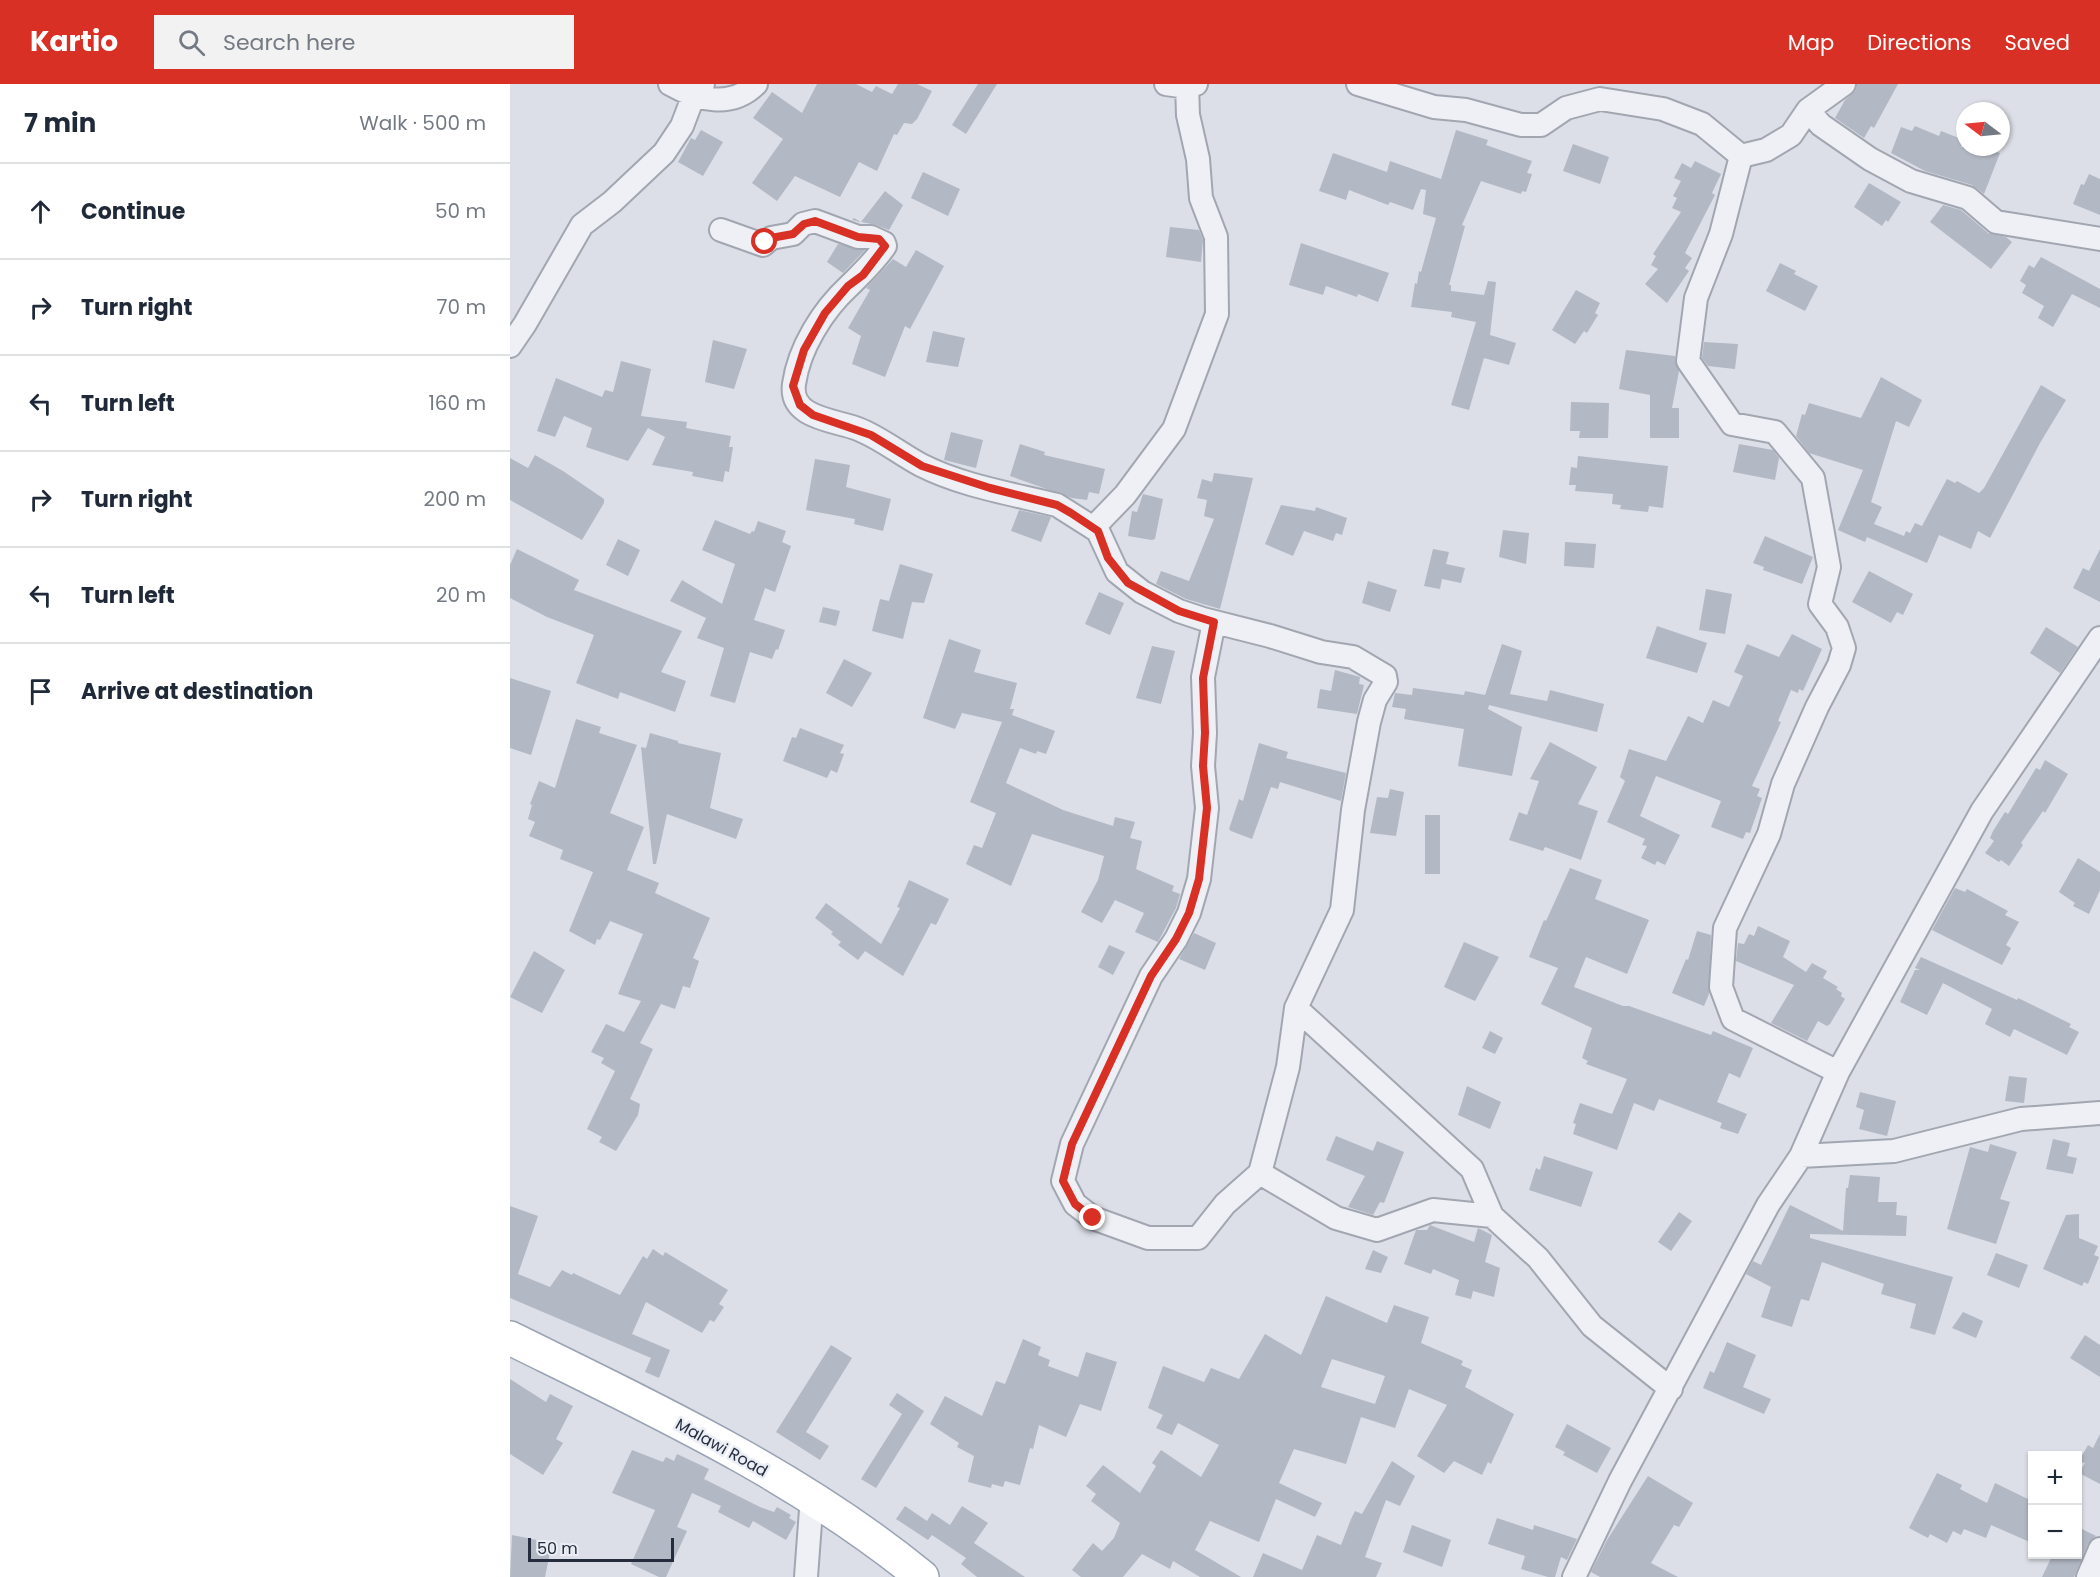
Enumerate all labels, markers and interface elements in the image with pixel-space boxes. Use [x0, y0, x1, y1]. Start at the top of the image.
search box [154, 15, 574, 69]
text: Kartio [30, 22, 118, 61]
icon: search [175, 26, 208, 59]
text: Search here [223, 27, 356, 58]
text: Map [1788, 28, 1834, 57]
text: Directions [1867, 28, 1971, 57]
text: Saved [2004, 28, 2070, 57]
north arrow [1956, 102, 2010, 156]
text: 7 min [24, 105, 96, 141]
text: Walk · 500 m [359, 109, 486, 137]
icon: ahead [24, 195, 57, 228]
text: Continue [81, 196, 185, 227]
text: 50 m [435, 197, 486, 225]
route start [751, 228, 777, 254]
icon: right [24, 291, 57, 324]
text: Turn right [81, 292, 192, 323]
text: 70 m [437, 293, 486, 321]
icon: left [24, 387, 57, 420]
text: Turn left [81, 388, 175, 419]
text: 160 m [428, 389, 486, 417]
icon: right [24, 483, 57, 516]
text: Turn right [81, 484, 192, 515]
text: 200 m [423, 485, 486, 513]
icon: left [24, 579, 57, 612]
text: Turn left [81, 580, 175, 611]
text: 20 m [436, 581, 486, 609]
icon: arrive [24, 675, 57, 708]
text: Arrive at destination [81, 676, 313, 707]
route end [1079, 1204, 1105, 1230]
street label: Malawi Road [671, 1413, 772, 1482]
map controls [2028, 1451, 2082, 1559]
button: + [2028, 1451, 2082, 1505]
button: − [2028, 1505, 2082, 1559]
scale bar [528, 1535, 674, 1562]
text: 50 m [537, 1537, 578, 1560]

